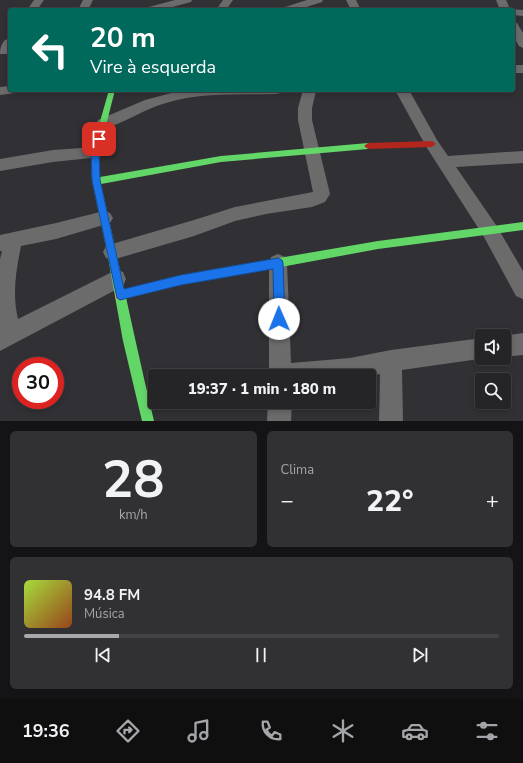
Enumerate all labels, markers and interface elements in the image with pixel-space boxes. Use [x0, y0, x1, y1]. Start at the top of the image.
text: 20 m [90, 19, 156, 57]
icon: left [24, 24, 76, 76]
text: Vire à esquerda [90, 55, 216, 79]
pin [82, 122, 116, 156]
icon: arrive [88, 128, 110, 150]
position arrow [258, 298, 300, 340]
map controls [475, 329, 511, 409]
button: sound [475, 329, 511, 365]
speed limit sign: 30 [12, 357, 64, 409]
button: search [475, 373, 511, 409]
text: 19:37 · 1 min · 180 m [188, 379, 336, 399]
text: 28 [102, 444, 164, 515]
text: Clima [281, 461, 314, 479]
text: 22° [366, 481, 414, 522]
text: − [281, 486, 294, 516]
text: + [486, 486, 499, 516]
text: km/h [119, 506, 148, 524]
text: 94.8 FM [84, 585, 140, 605]
text: Música [84, 605, 125, 623]
icon: previous [92, 644, 114, 666]
icon: pause [250, 644, 272, 666]
icon: next [409, 644, 431, 666]
icon: directions [114, 717, 142, 745]
icon: music [185, 717, 213, 745]
icon: phone [257, 717, 285, 745]
icon: climate [329, 717, 357, 745]
icon: car [401, 717, 429, 745]
icon: filters [473, 717, 501, 745]
text: 19:36 [22, 719, 70, 743]

